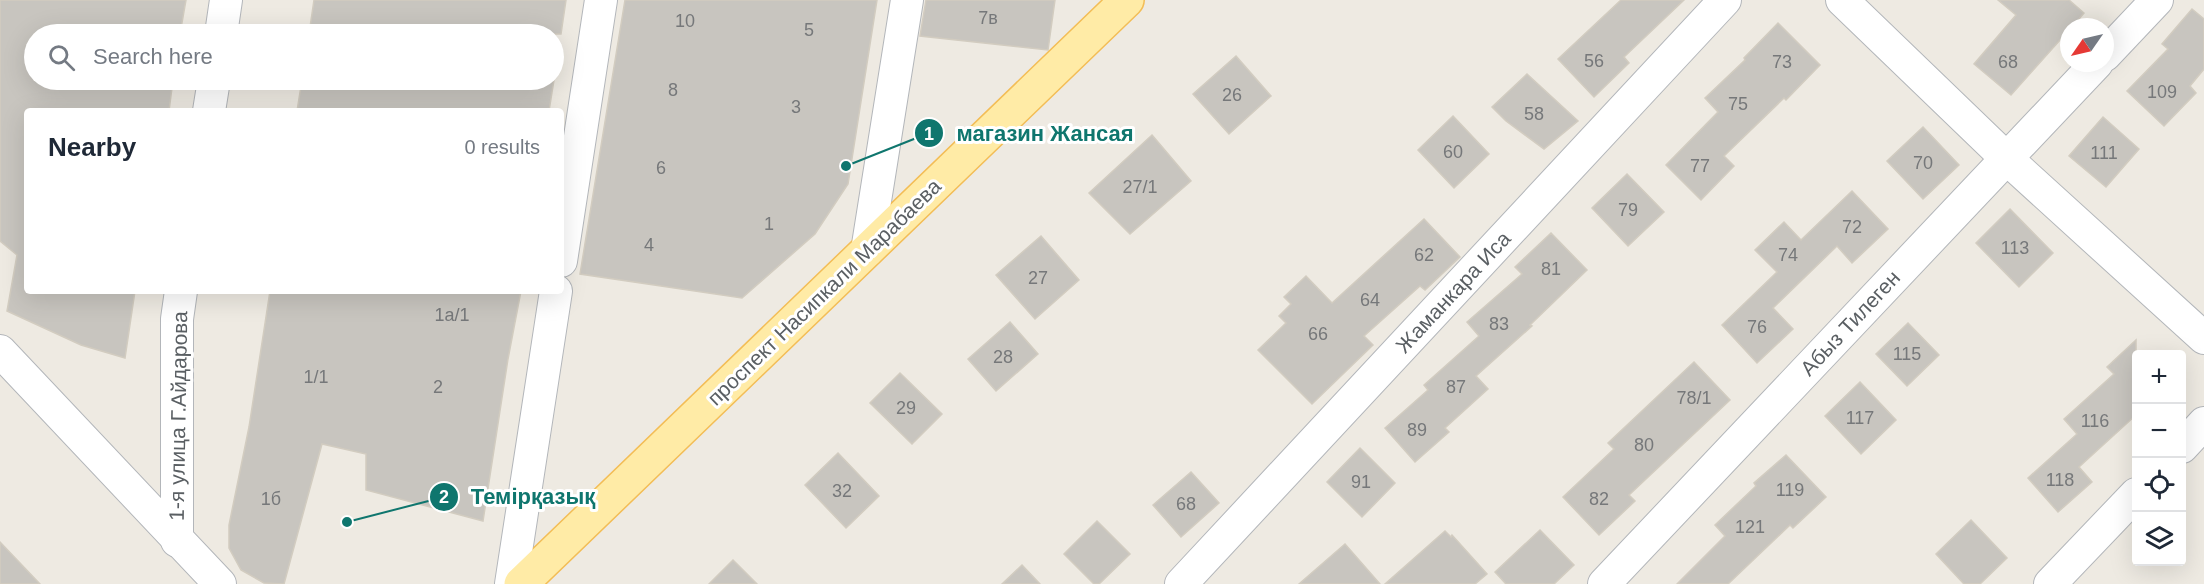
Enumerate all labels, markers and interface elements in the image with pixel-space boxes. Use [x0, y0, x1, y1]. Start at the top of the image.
house number: 7в [978, 8, 998, 28]
house number: 10 [675, 11, 695, 31]
north arrow [2060, 18, 2114, 72]
house number: 5 [804, 20, 814, 40]
search box [24, 24, 564, 90]
icon: search [45, 41, 78, 74]
text: Search here [93, 44, 213, 69]
house number: 56 [1584, 51, 1604, 71]
house number: 73 [1772, 52, 1792, 72]
house number: 68 [1998, 52, 2018, 72]
house number: 8 [668, 80, 678, 100]
house number: 109 [2147, 82, 2177, 102]
house number: 26 [1222, 85, 1242, 105]
house number: 75 [1728, 94, 1748, 114]
house number: 3 [791, 97, 801, 117]
house number: 58 [1524, 104, 1544, 124]
callout: магазин Жансая [914, 113, 1145, 153]
text: магазин Жансая [957, 121, 1134, 146]
text: 1 [924, 124, 934, 144]
text: Nearby [48, 132, 136, 162]
text: 0 results [464, 136, 540, 158]
house number: 60 [1443, 142, 1463, 162]
house number: 111 [2090, 143, 2118, 163]
house number: 70 [1913, 153, 1933, 173]
house number: 77 [1690, 156, 1710, 176]
house number: 6 [656, 158, 666, 178]
street label: проспект Насипкали Марабаева [703, 174, 946, 410]
house number: 27/1 [1122, 177, 1158, 197]
house number: 79 [1618, 200, 1638, 220]
house number: 1 [764, 214, 774, 234]
house number: 72 [1842, 217, 1862, 237]
street label: Жаманкара Иса [1391, 227, 1515, 357]
house number: 4 [644, 235, 654, 255]
house number: 113 [2001, 238, 2029, 258]
house number: 62 [1414, 245, 1434, 265]
house number: 74 [1778, 245, 1798, 265]
house number: 81 [1541, 259, 1561, 279]
street label: Абыз Тилеген [1796, 266, 1904, 380]
house number: 27 [1028, 268, 1048, 288]
house number: 64 [1360, 290, 1380, 310]
house number: 1а/1 [434, 305, 470, 325]
street label: 1-я улица Г.Айдарова [165, 311, 191, 521]
house number: 83 [1489, 314, 1509, 334]
house number: 76 [1747, 317, 1767, 337]
house number: 66 [1308, 324, 1328, 344]
house number: 115 [1893, 344, 1921, 364]
house number: 28 [993, 347, 1013, 367]
map controls [2132, 350, 2186, 566]
button: + [2132, 350, 2186, 404]
house number: 1/1 [303, 367, 329, 387]
house number: 2 [433, 377, 443, 397]
house number: 87 [1446, 377, 1466, 397]
house number: 78/1 [1676, 388, 1712, 408]
house number: 29 [896, 398, 916, 418]
button: − [2132, 404, 2186, 458]
house number: 117 [1846, 408, 1874, 428]
house number: 116 [2081, 411, 2109, 431]
house number: 89 [1407, 420, 1427, 440]
house number: 80 [1634, 435, 1654, 455]
button: locate [2132, 458, 2186, 512]
house number: 118 [2046, 470, 2074, 490]
house number: 91 [1351, 472, 1371, 492]
callout: Темірқазық [429, 477, 607, 517]
house number: 119 [1776, 480, 1804, 500]
house number: 32 [832, 481, 852, 501]
text: Темірқазық [471, 484, 596, 509]
text: 2 [439, 487, 449, 507]
house number: 1б [261, 489, 281, 509]
house number: 82 [1589, 489, 1609, 509]
house number: 68 [1176, 494, 1196, 514]
button: layers [2132, 512, 2186, 566]
house number: 121 [1735, 517, 1765, 537]

